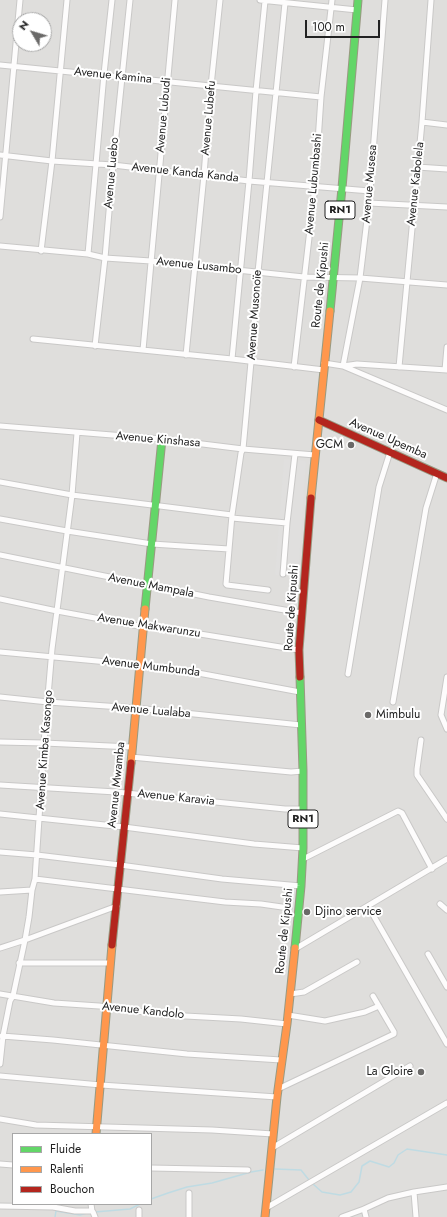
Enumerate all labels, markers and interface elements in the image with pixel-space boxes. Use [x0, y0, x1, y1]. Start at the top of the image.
north arrow [12, 12, 52, 52]
scale bar [307, 12, 382, 38]
text: N [14, 17, 32, 34]
text: 100 m [312, 18, 345, 36]
street label: Avenue Kamina [73, 65, 153, 87]
street label: Avenue Lubudi [154, 77, 174, 153]
street label: Avenue Lubefu [199, 80, 219, 156]
street label: Avenue Lubumbashi [302, 133, 326, 235]
street label: Avenue Luebo [102, 137, 122, 209]
street label: Avenue Kabolela [404, 141, 428, 227]
street label: Avenue Musesa [359, 144, 381, 224]
street label: Avenue Kanda Kanda [131, 160, 239, 186]
road number: RN1 [325, 201, 355, 219]
street label: Route de Kipushi [309, 241, 333, 329]
street label: Avenue Lusambo [156, 254, 242, 278]
street label: Avenue Musonoïe [245, 269, 265, 361]
street label: Avenue Upemba [347, 415, 429, 463]
street label: Avenue Kinshasa [115, 429, 201, 451]
place label: GCM [316, 438, 343, 452]
marker: GCM [346, 440, 356, 450]
street label: Route de Kipushi [282, 565, 302, 651]
street label: Avenue Mampala [107, 571, 195, 601]
street label: Avenue Makwarunzu [96, 611, 202, 641]
street label: Avenue Mumbunda [101, 654, 201, 680]
street label: Avenue Kimba Kasongo [34, 690, 56, 810]
street label: Avenue Lualaba [111, 700, 191, 722]
place label: Mimbulu [376, 708, 420, 722]
marker: Mimbulu [363, 710, 373, 720]
street label: Avenue Mwamba [105, 741, 129, 829]
street label: Avenue Karavia [137, 787, 215, 809]
road number: RN1 [288, 810, 318, 828]
street label: Route de Kipushi [273, 887, 297, 975]
place label: Djino service [315, 905, 382, 919]
marker: Djino service [302, 907, 312, 917]
street label: Avenue Kandolo [101, 1000, 185, 1022]
place label: La Gloire [366, 1065, 413, 1079]
marker: La Gloire [416, 1067, 426, 1077]
legend [12, 1133, 152, 1205]
text: Fluide [50, 1140, 81, 1158]
text: Ralenti [50, 1160, 84, 1178]
text: Bouchon [50, 1180, 94, 1198]

